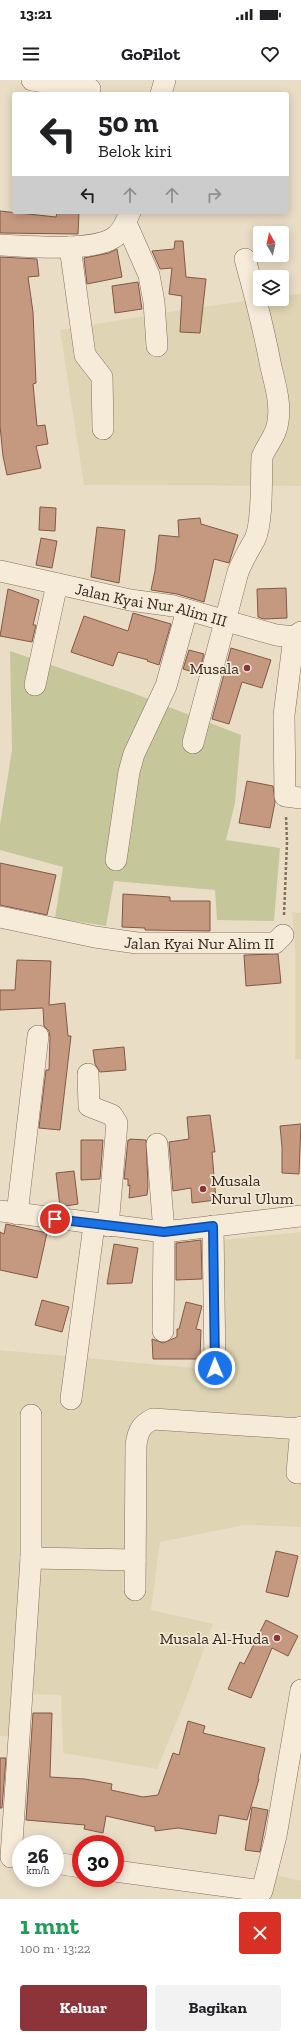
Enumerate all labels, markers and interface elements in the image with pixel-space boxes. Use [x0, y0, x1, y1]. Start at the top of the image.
text: 13:21 [20, 5, 52, 23]
icon: menu [20, 43, 42, 65]
text: GoPilot [121, 43, 180, 65]
icon: heart [259, 43, 281, 65]
text: 50 m [98, 106, 159, 139]
icon: left [32, 108, 84, 160]
text: Belok kiri [98, 140, 172, 162]
icon: left [77, 184, 99, 206]
icon: ahead [119, 184, 141, 206]
icon: ahead [161, 184, 183, 206]
icon: right [203, 184, 225, 206]
north arrow [253, 226, 289, 262]
map controls [253, 226, 289, 306]
button: layers [253, 270, 289, 306]
street label: Jalan Kyai Nur Alim III [74, 579, 229, 630]
place label: Musala [190, 659, 239, 678]
marker: Musala [242, 663, 252, 673]
street label: Jalan Kyai Nur Alim II [123, 932, 274, 953]
place label: Musala Nurul Ulum [211, 1171, 294, 1208]
marker: Musala Nurul Ulum [198, 1184, 208, 1194]
pin [38, 1202, 72, 1236]
icon: arrive [44, 1208, 66, 1230]
position arrow [194, 1347, 236, 1389]
place label: Musala Al-Huda [160, 1629, 269, 1648]
marker: Musala Al-Huda [272, 1633, 282, 1643]
speed limit sign: 30 [72, 1835, 124, 1887]
text: 26 [27, 1844, 49, 1868]
text: km/h [27, 1865, 49, 1877]
text: 1 mnt [20, 1911, 79, 1940]
button: close [239, 1912, 281, 1954]
text: 100 m · 13:22 [20, 1941, 91, 1956]
button: Keluar [20, 1985, 147, 2031]
button: Bagikan [155, 1985, 281, 2031]

